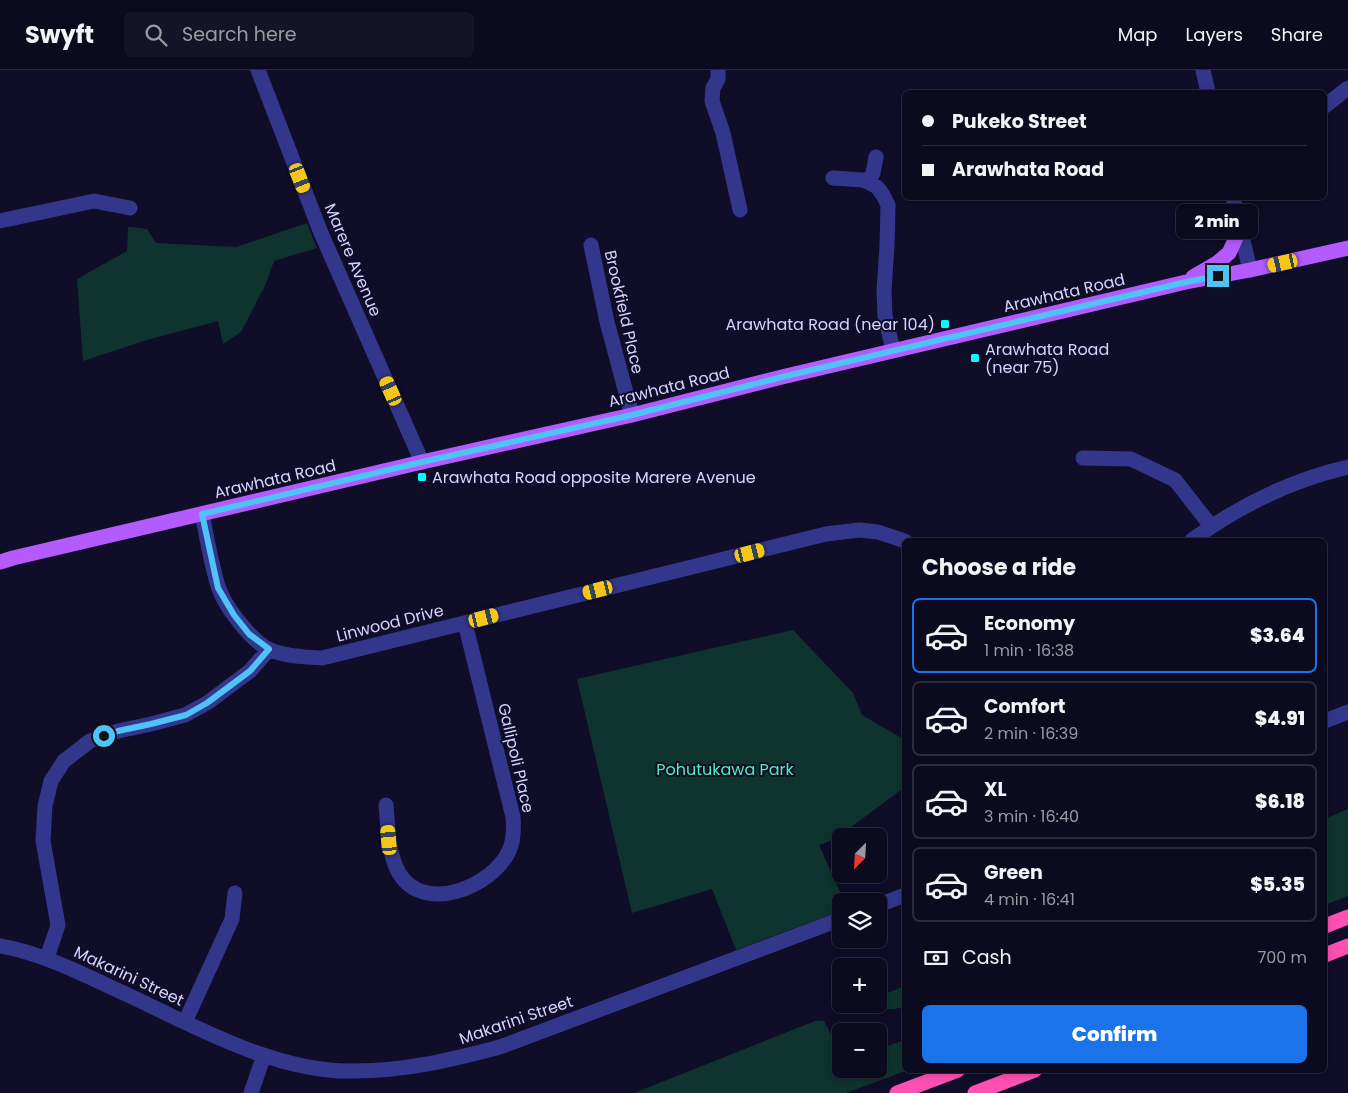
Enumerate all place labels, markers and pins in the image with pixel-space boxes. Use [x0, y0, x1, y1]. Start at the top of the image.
place label: Arawhata Road (near 104) [725, 313, 935, 336]
marker: Arawhata Road (near 104) [939, 318, 951, 330]
place label: Arawhata Road (near 75) [985, 338, 1109, 379]
marker: Arawhata Road (near 75) [969, 352, 981, 364]
place label: Arawhata Road opposite Marere Avenue [432, 466, 756, 489]
marker: Arawhata Road opposite Marere Avenue [416, 471, 428, 483]

